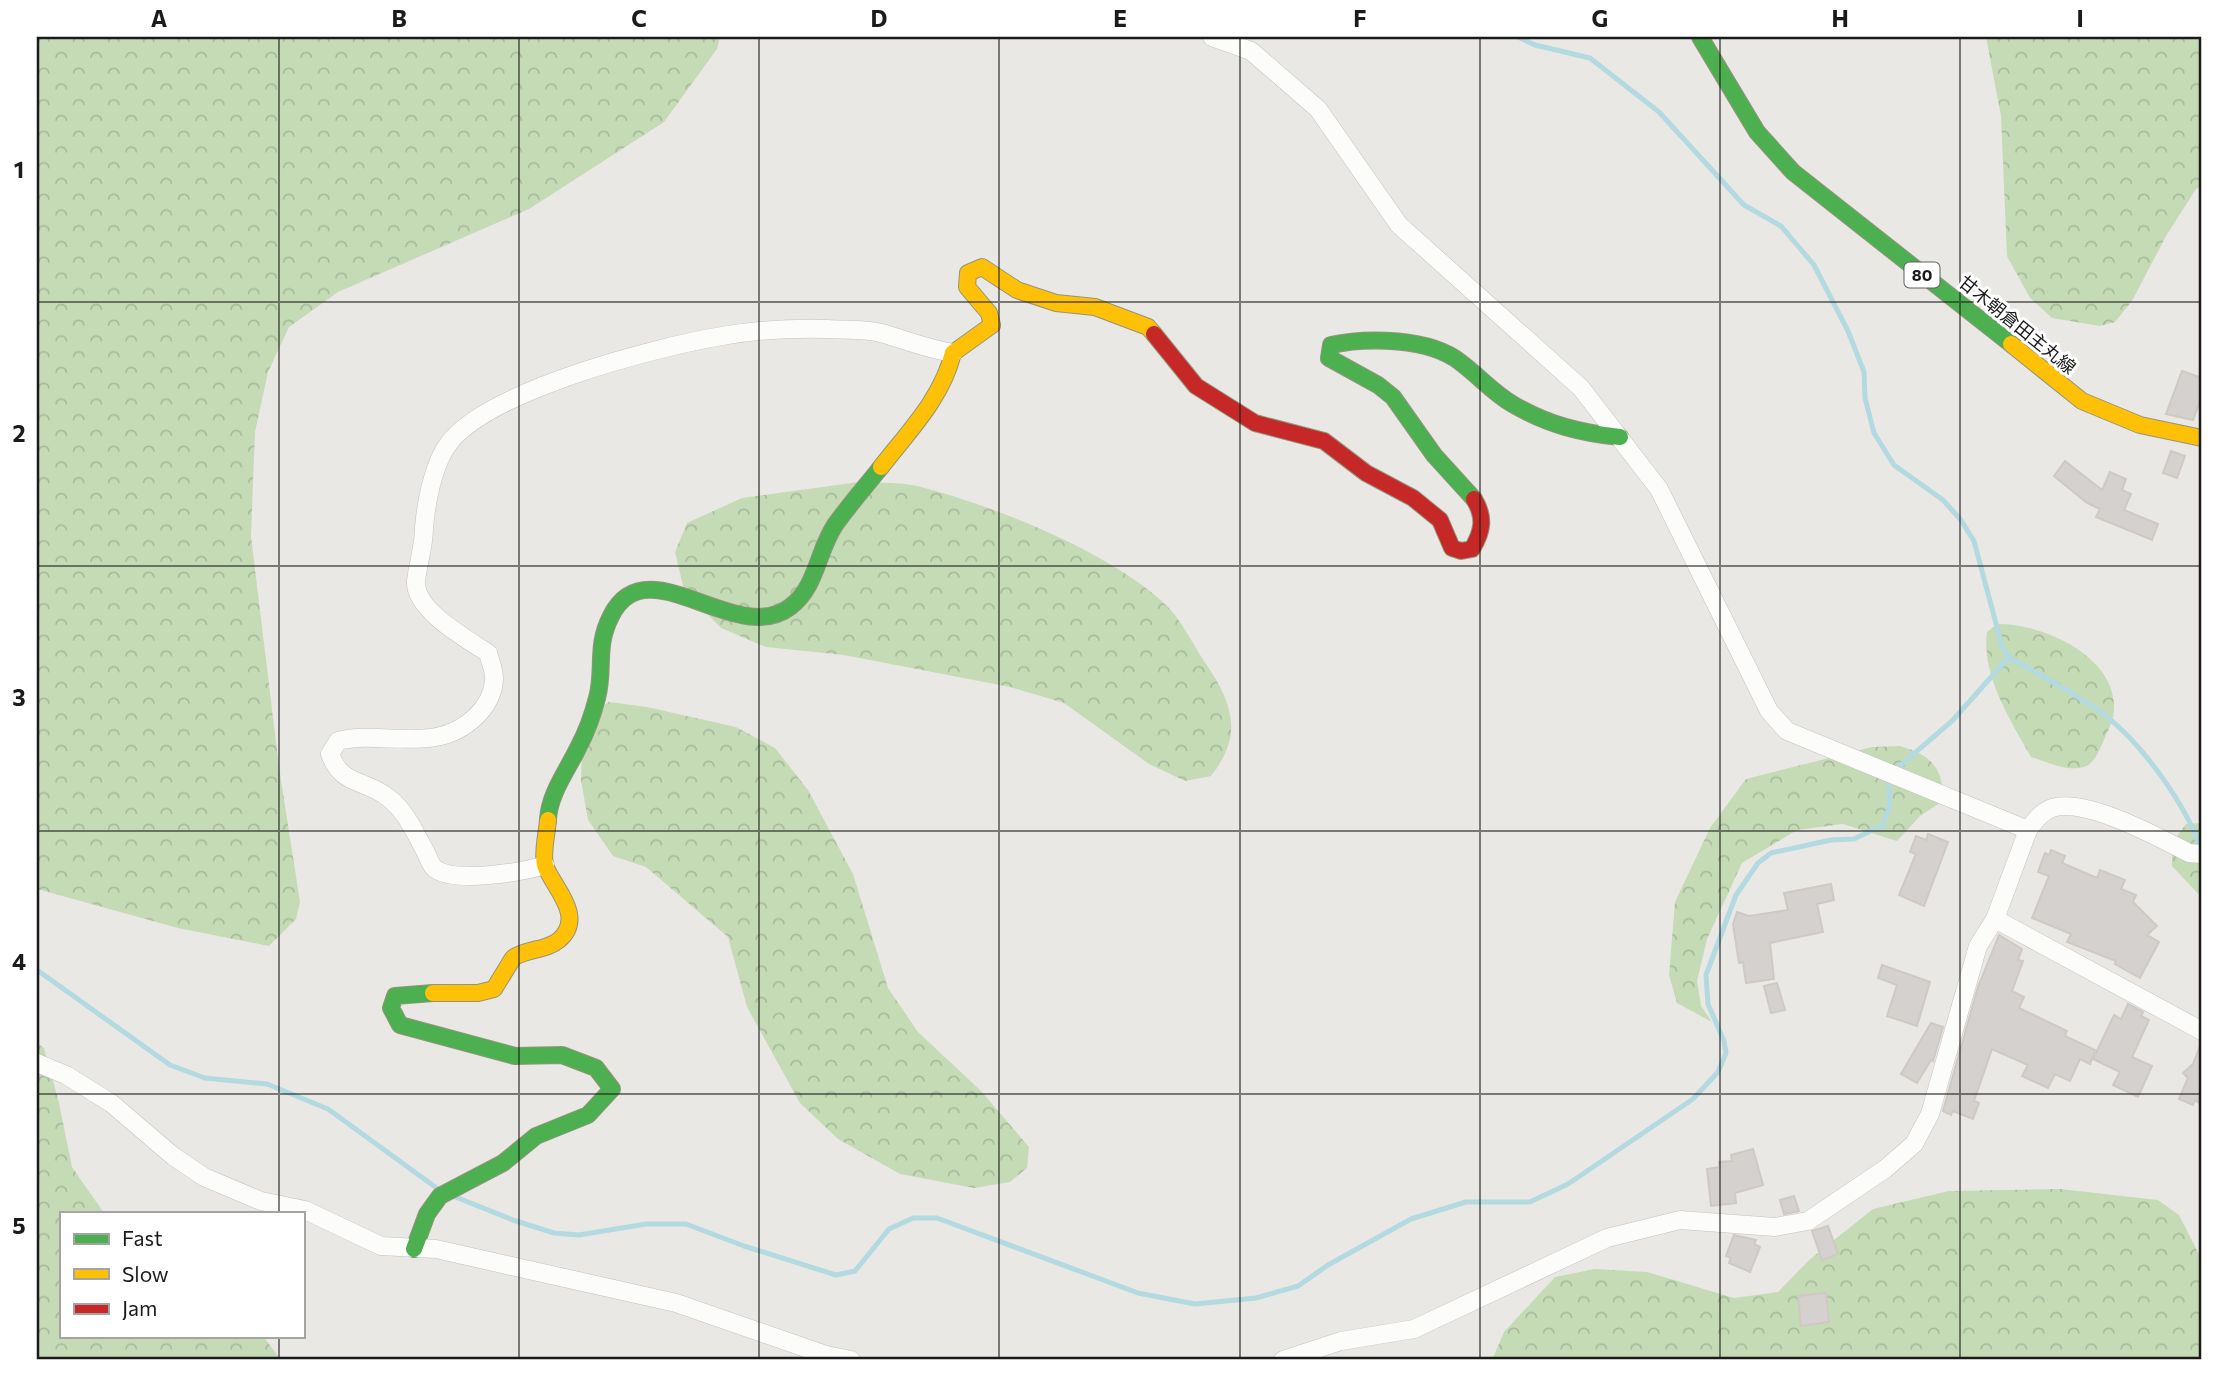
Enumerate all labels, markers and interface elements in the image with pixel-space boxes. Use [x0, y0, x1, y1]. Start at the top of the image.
text: A [151, 4, 168, 32]
text: B [391, 4, 407, 32]
text: C [631, 4, 647, 32]
text: D [871, 4, 888, 32]
text: E [1113, 4, 1127, 32]
text: F [1353, 4, 1367, 32]
text: G [1592, 4, 1608, 32]
text: H [1831, 4, 1849, 32]
text: I [2076, 4, 2084, 32]
text: 1 [14, 155, 24, 183]
road number: 80 [1904, 262, 1940, 288]
street label: 甘木朝倉田主丸線 [1955, 270, 2081, 378]
text: 2 [12, 419, 26, 447]
text: 3 [12, 683, 26, 711]
text: 4 [12, 947, 26, 975]
text: 5 [12, 1211, 26, 1239]
legend [60, 1212, 304, 1338]
text: Fast [122, 1225, 163, 1250]
text: Slow [122, 1261, 169, 1286]
text: Jam [122, 1295, 157, 1320]

